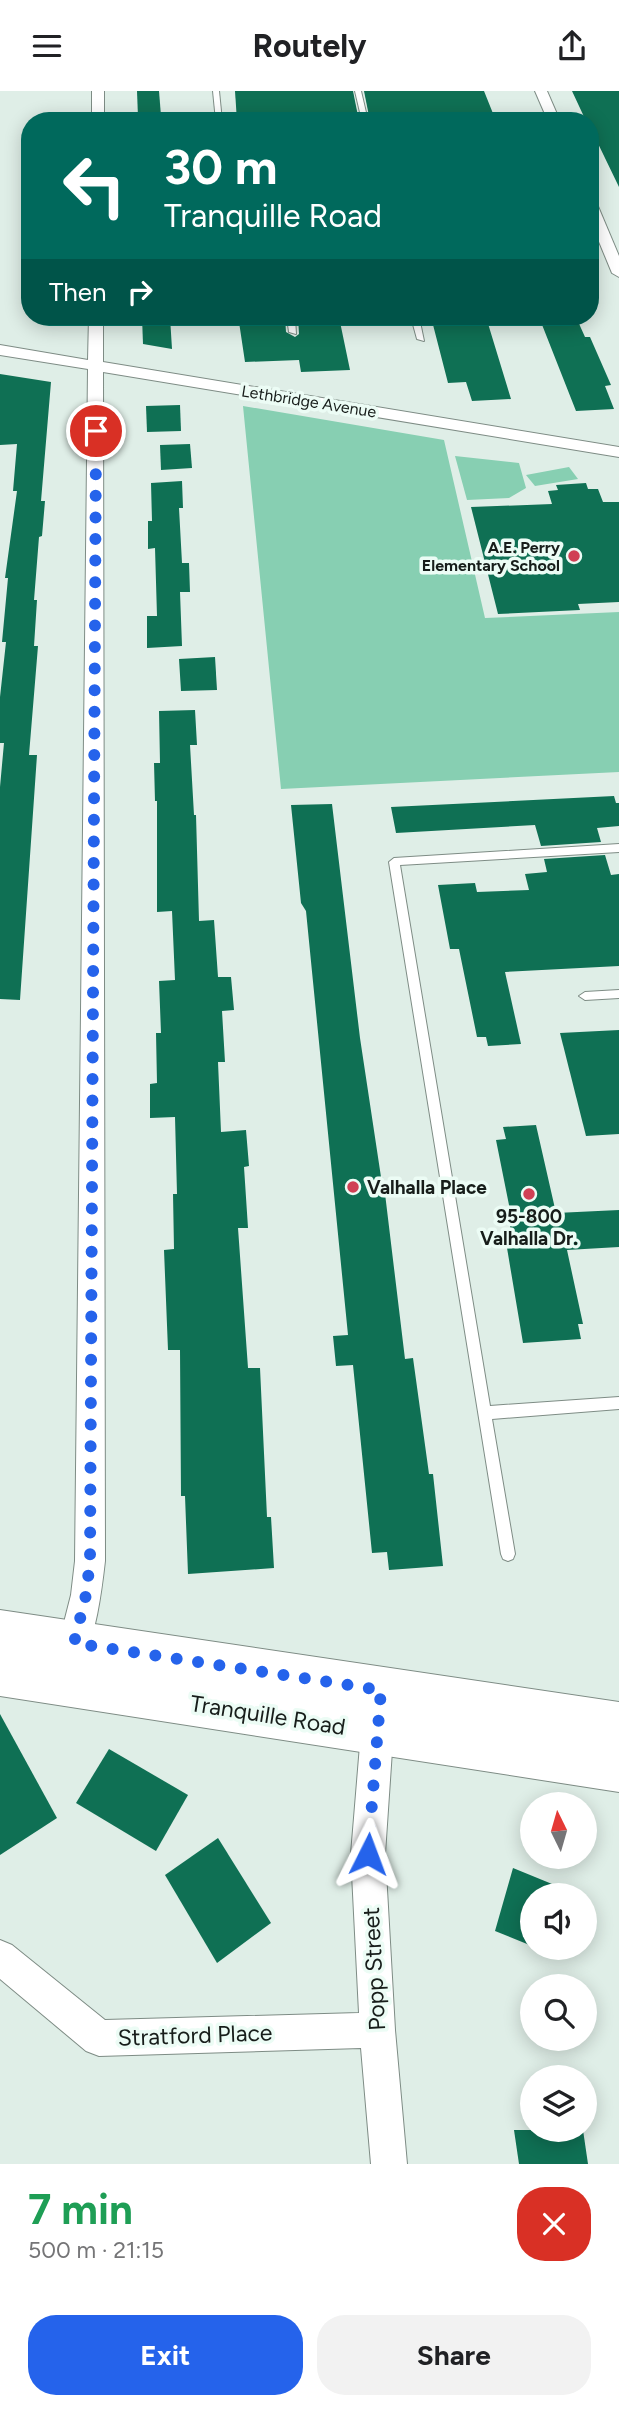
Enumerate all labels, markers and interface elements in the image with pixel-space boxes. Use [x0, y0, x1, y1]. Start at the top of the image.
icon: menu [28, 27, 66, 65]
text: Routely [252, 27, 367, 65]
icon: share [553, 27, 591, 65]
text: 30 m [164, 137, 277, 196]
icon: left [49, 140, 140, 231]
text: Tranquille Road [164, 197, 382, 235]
icon: right [121, 273, 159, 311]
text: Then [49, 276, 107, 308]
street label: Lethbridge Avenue [240, 381, 378, 422]
pin [66, 401, 126, 461]
icon: arrive [77, 412, 115, 450]
place label: A.E. Perry Elementary School [422, 538, 561, 575]
marker: A.E. Perry Elementary School [566, 548, 582, 564]
place label: Valhalla Place [367, 1176, 487, 1199]
marker: Valhalla Place [345, 1179, 361, 1195]
marker: 95-800 Valhalla Dr. [521, 1186, 537, 1202]
place label: 95-800 Valhalla Dr. [480, 1205, 578, 1250]
street label: Tranquille Road [188, 1689, 348, 1741]
north arrow [520, 1792, 597, 1869]
map controls [520, 1792, 597, 2142]
position arrow [331, 1817, 405, 1891]
button: sound [520, 1883, 597, 1960]
street label: Popp Street [357, 1907, 391, 2031]
button: search [520, 1974, 597, 2051]
street label: Stratford Place [117, 2018, 273, 2052]
button: layers [520, 2065, 597, 2142]
text: 7 min [28, 2184, 133, 2235]
button: close [517, 2187, 591, 2261]
text: 500 m · 21:15 [28, 2236, 164, 2264]
button: Exit [28, 2315, 303, 2395]
button: Share [317, 2315, 591, 2395]

